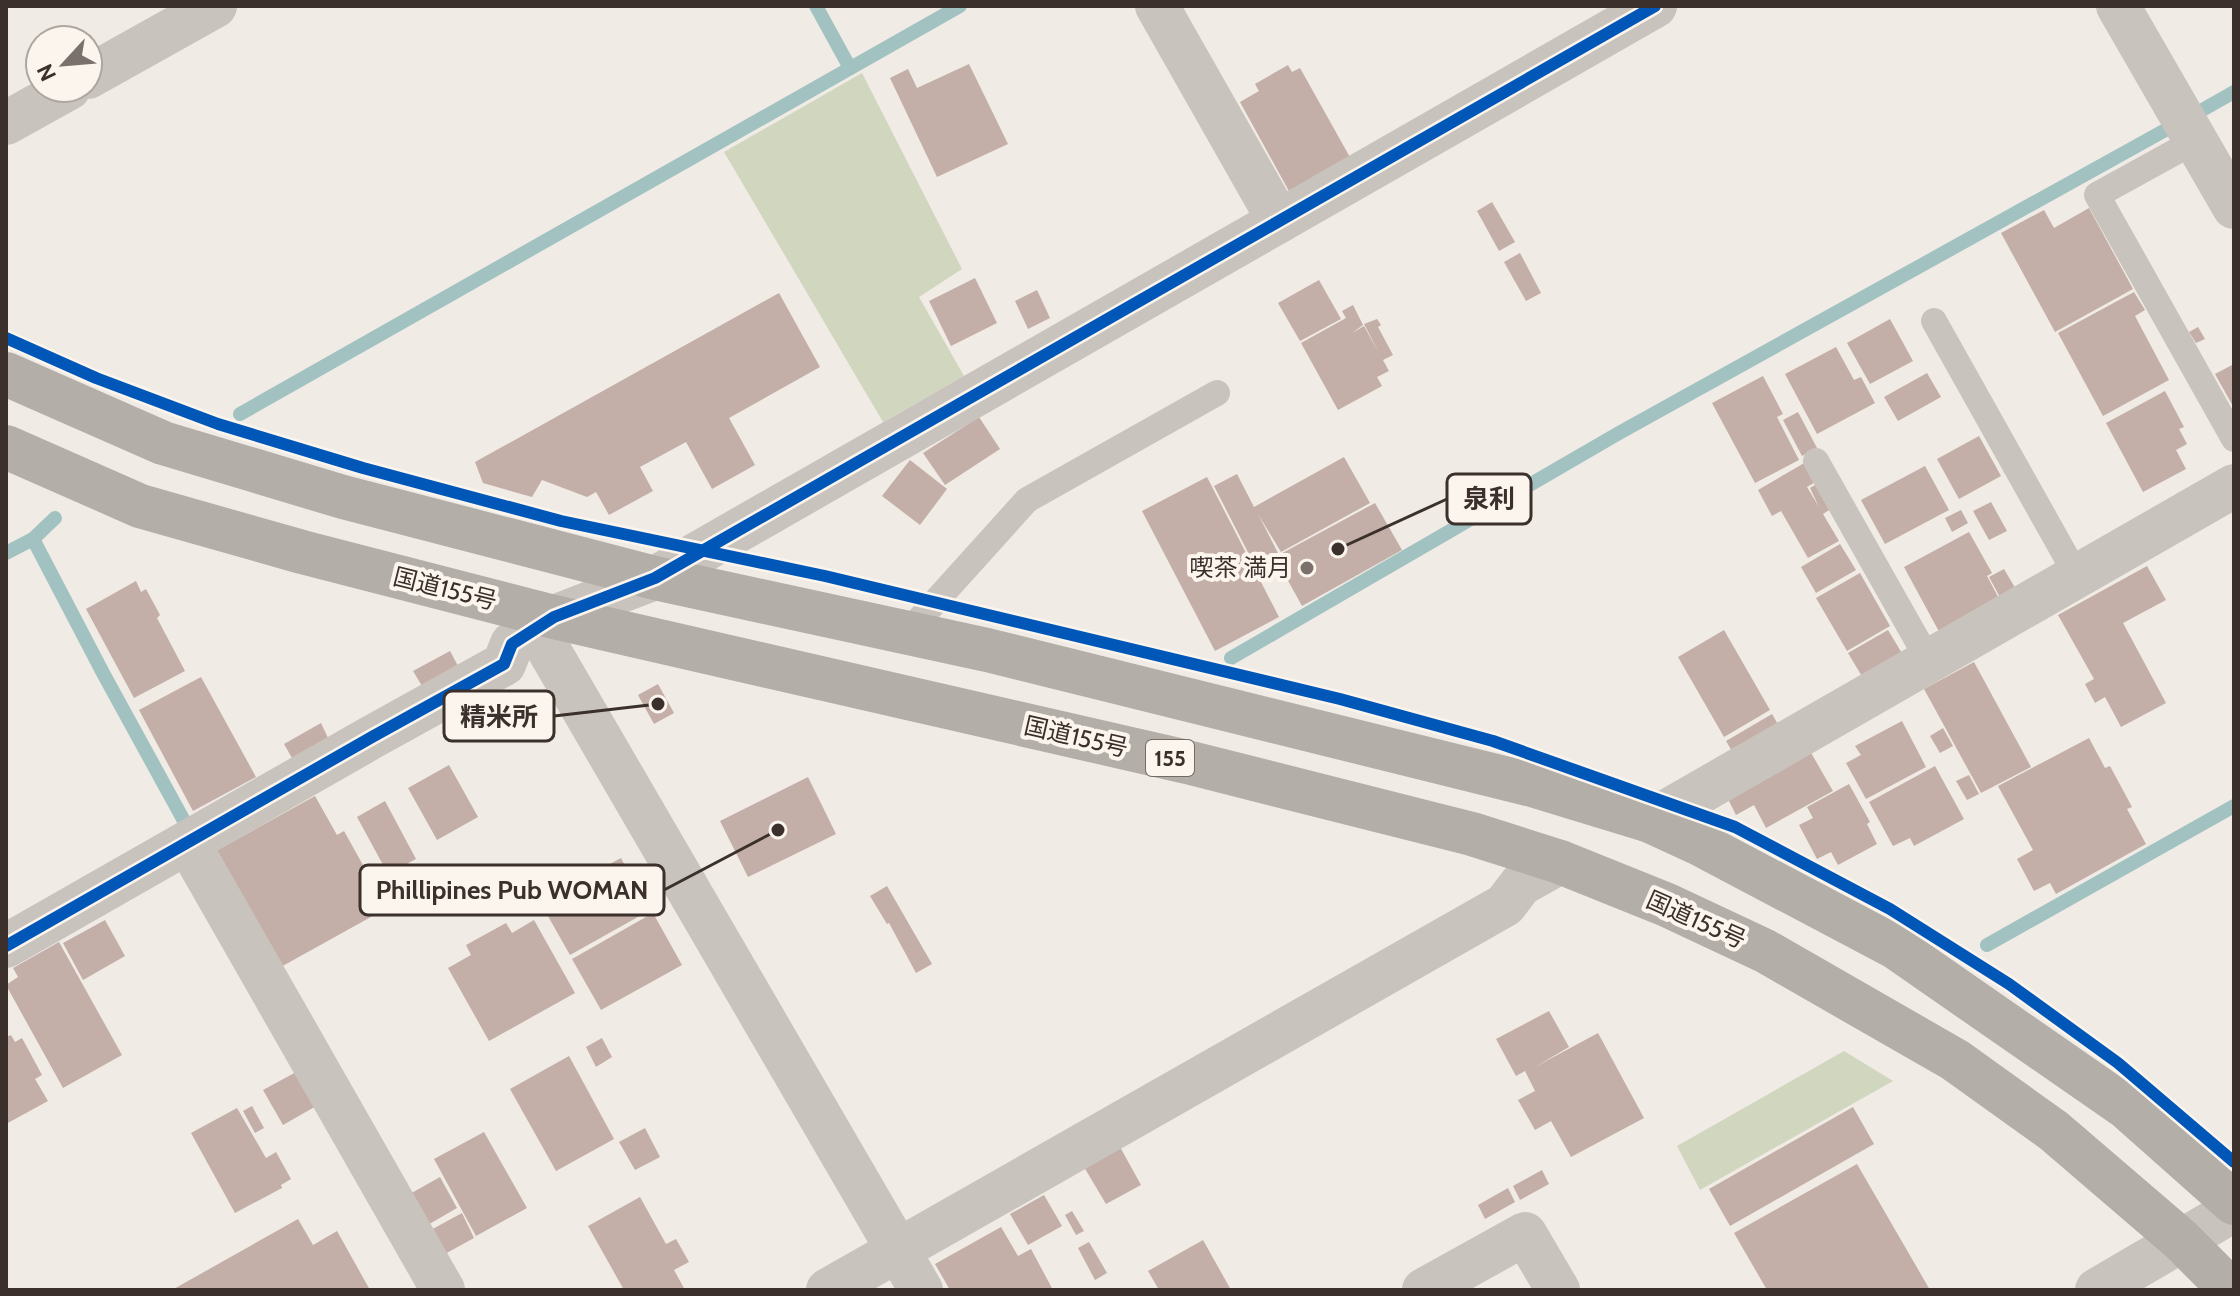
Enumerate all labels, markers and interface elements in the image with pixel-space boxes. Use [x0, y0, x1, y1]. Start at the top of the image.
north arrow [24, 24, 104, 104]
text: N [31, 60, 62, 85]
callout: 泉利 [1447, 474, 1531, 524]
text: 泉利 [1463, 483, 1515, 515]
place label: 喫茶 満月 [1190, 553, 1291, 582]
marker: 喫茶 満月 [1298, 559, 1316, 577]
street label: 国道155号 [390, 562, 500, 615]
callout: 精米所 [444, 691, 554, 741]
text: 精米所 [460, 701, 538, 733]
street label: 国道155号 [1021, 710, 1131, 763]
road number: 155 [1146, 740, 1194, 776]
callout: Phillipines Pub WOMAN [360, 865, 664, 915]
text: Phillipines Pub WOMAN [376, 874, 648, 906]
street label: 国道155号 [1642, 885, 1750, 954]

